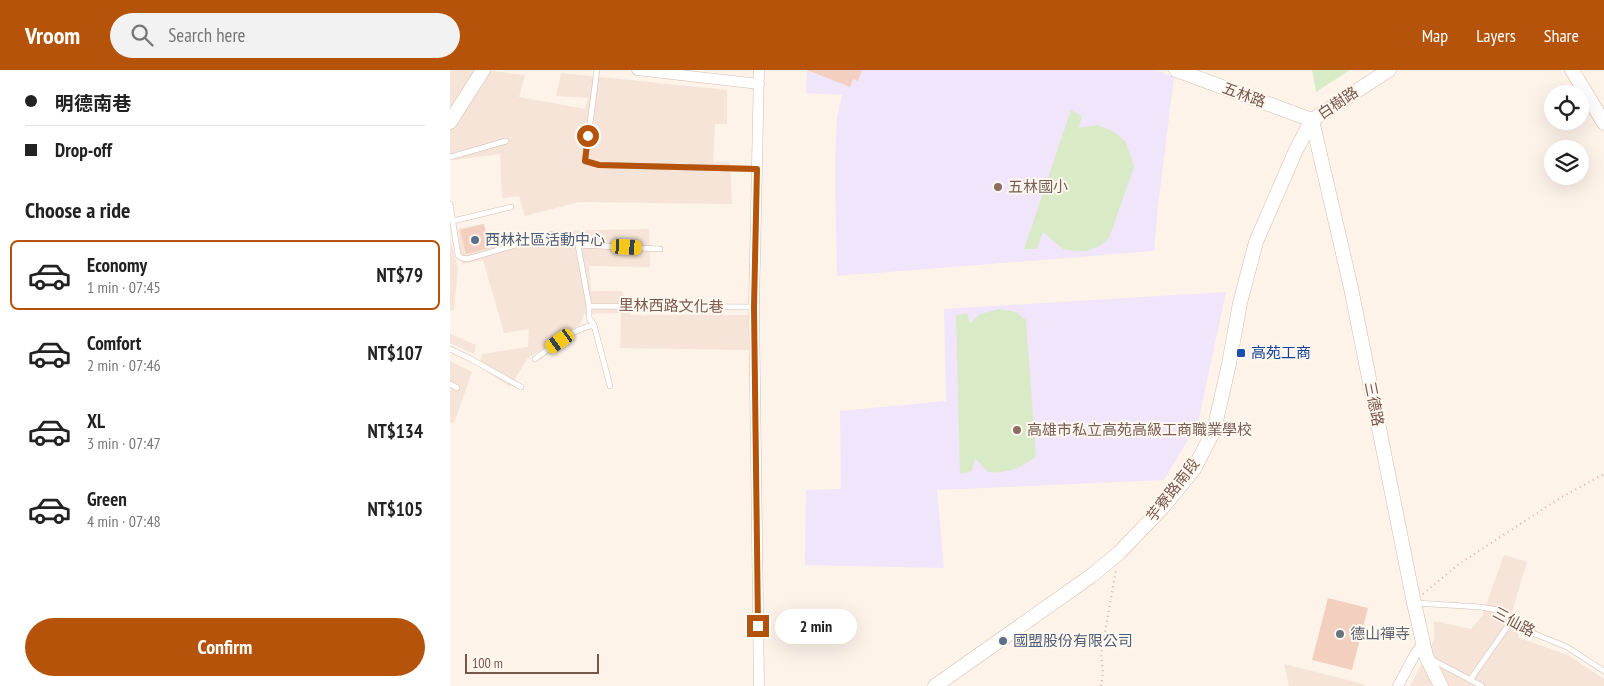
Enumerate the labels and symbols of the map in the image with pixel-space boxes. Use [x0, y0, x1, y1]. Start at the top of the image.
street label: 五林路 [1220, 78, 1269, 111]
street label: 白樹路 [1314, 82, 1362, 123]
route start [577, 125, 599, 147]
place label: 五林國小 [1008, 177, 1068, 196]
marker: 五林國小 [992, 181, 1004, 193]
place label: 西林社區活動中心 [485, 230, 605, 249]
marker: 西林社區活動中心 [469, 234, 481, 246]
car [611, 239, 642, 255]
street label: 里林西路文化巷 [618, 295, 724, 316]
car [543, 326, 576, 356]
place label: 高苑工商 [1251, 343, 1311, 362]
marker: 高苑工商 [1235, 347, 1247, 359]
street label: 三德路 [1361, 380, 1388, 428]
place label: 高雄市私立高苑高級工商職業學校 [1027, 420, 1252, 439]
marker: 高雄市私立高苑高級工商職業學校 [1011, 424, 1023, 436]
street label: 芋寮路南段 [1142, 454, 1203, 525]
street label: 三仙路 [1490, 603, 1539, 641]
callout: 2 min [776, 608, 858, 644]
route end [747, 615, 769, 637]
place label: 德山禪寺 [1350, 624, 1410, 643]
marker: 德山禪寺 [1334, 628, 1346, 640]
place label: 國盟股份有限公司 [1013, 631, 1133, 650]
marker: 國盟股份有限公司 [997, 635, 1009, 647]
scale bar [465, 651, 599, 674]

